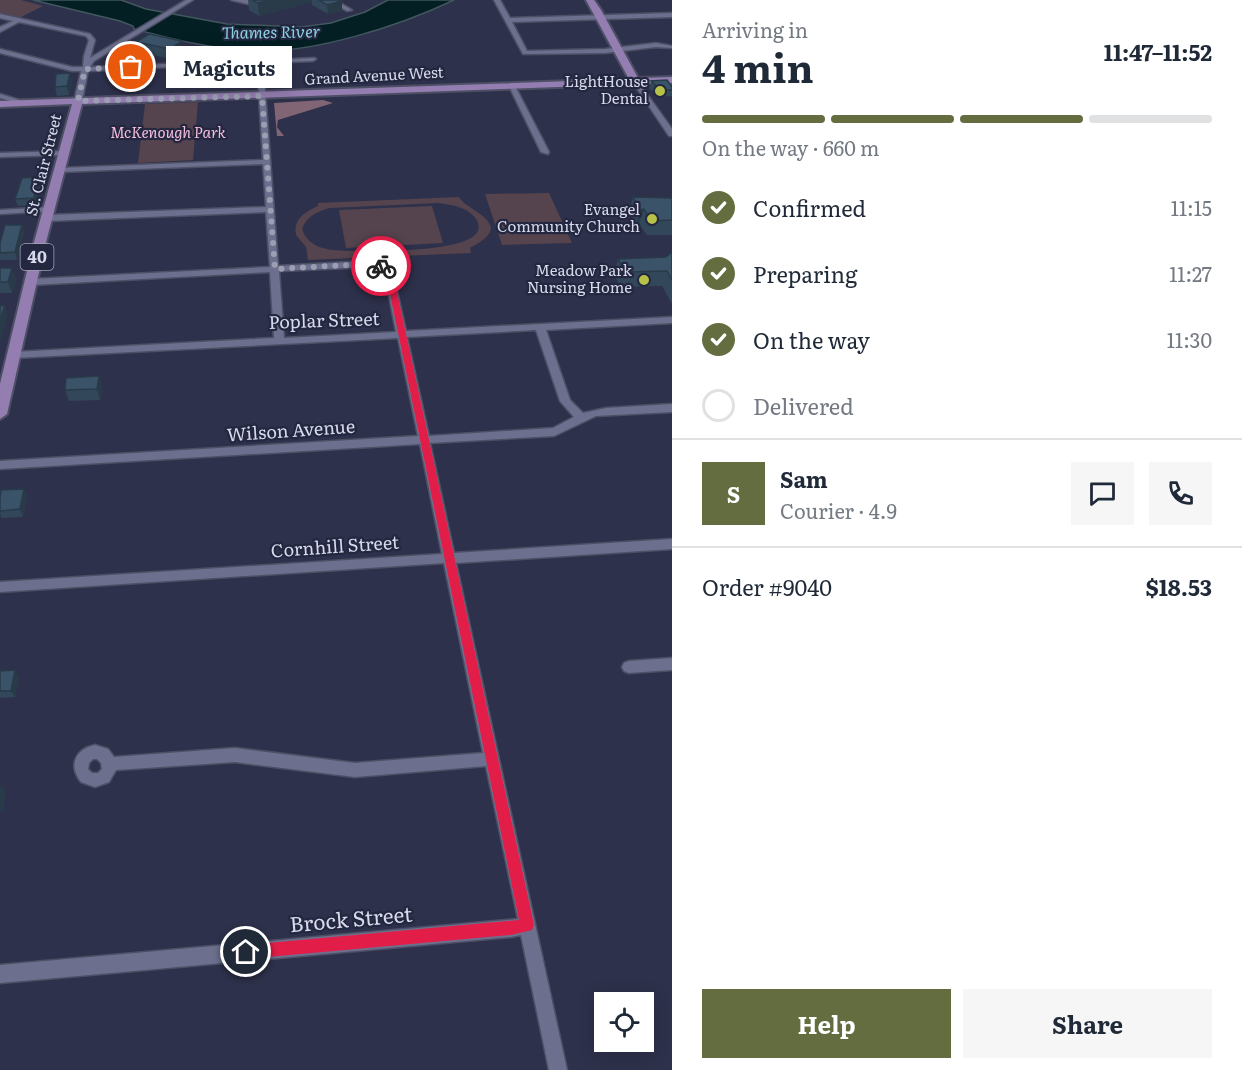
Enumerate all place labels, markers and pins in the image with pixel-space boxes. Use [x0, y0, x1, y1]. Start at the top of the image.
pin [105, 41, 156, 92]
callout: Magicuts [167, 46, 293, 88]
place label: LightHouse Dental [564, 69, 648, 109]
marker: LightHouse Dental [653, 84, 667, 98]
place label: Evangel Community Church [497, 197, 640, 237]
marker: Evangel Community Church [645, 212, 659, 226]
place label: Meadow Park Nursing Home [527, 258, 633, 298]
marker: Meadow Park Nursing Home [637, 273, 651, 287]
pin [220, 926, 271, 977]

